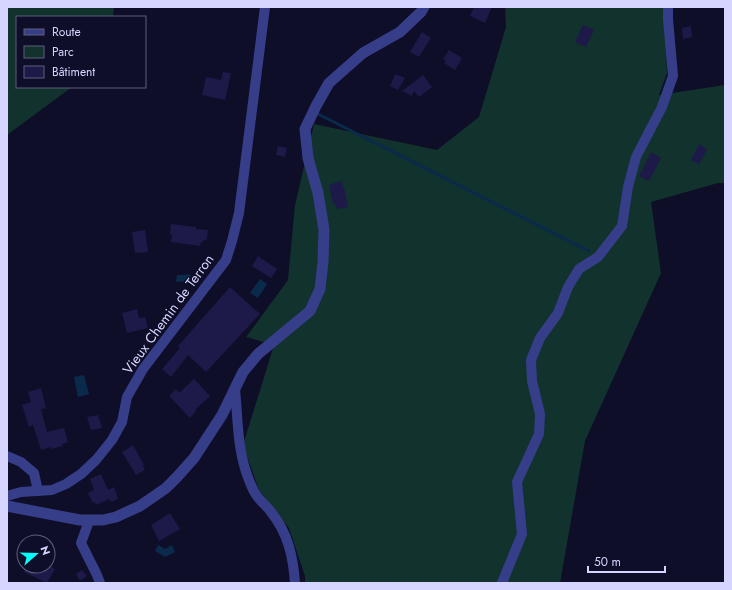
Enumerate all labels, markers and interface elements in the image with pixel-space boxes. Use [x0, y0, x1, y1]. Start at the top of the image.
legend [16, 16, 146, 88]
text: Route [52, 23, 81, 41]
text: Parc [52, 43, 74, 61]
text: Bâtiment [52, 63, 95, 81]
street label: Vieux Chemin de Terron [118, 250, 218, 378]
north arrow [16, 534, 56, 574]
text: N [36, 544, 54, 557]
scale bar [588, 548, 665, 574]
text: 50 m [594, 553, 621, 571]

